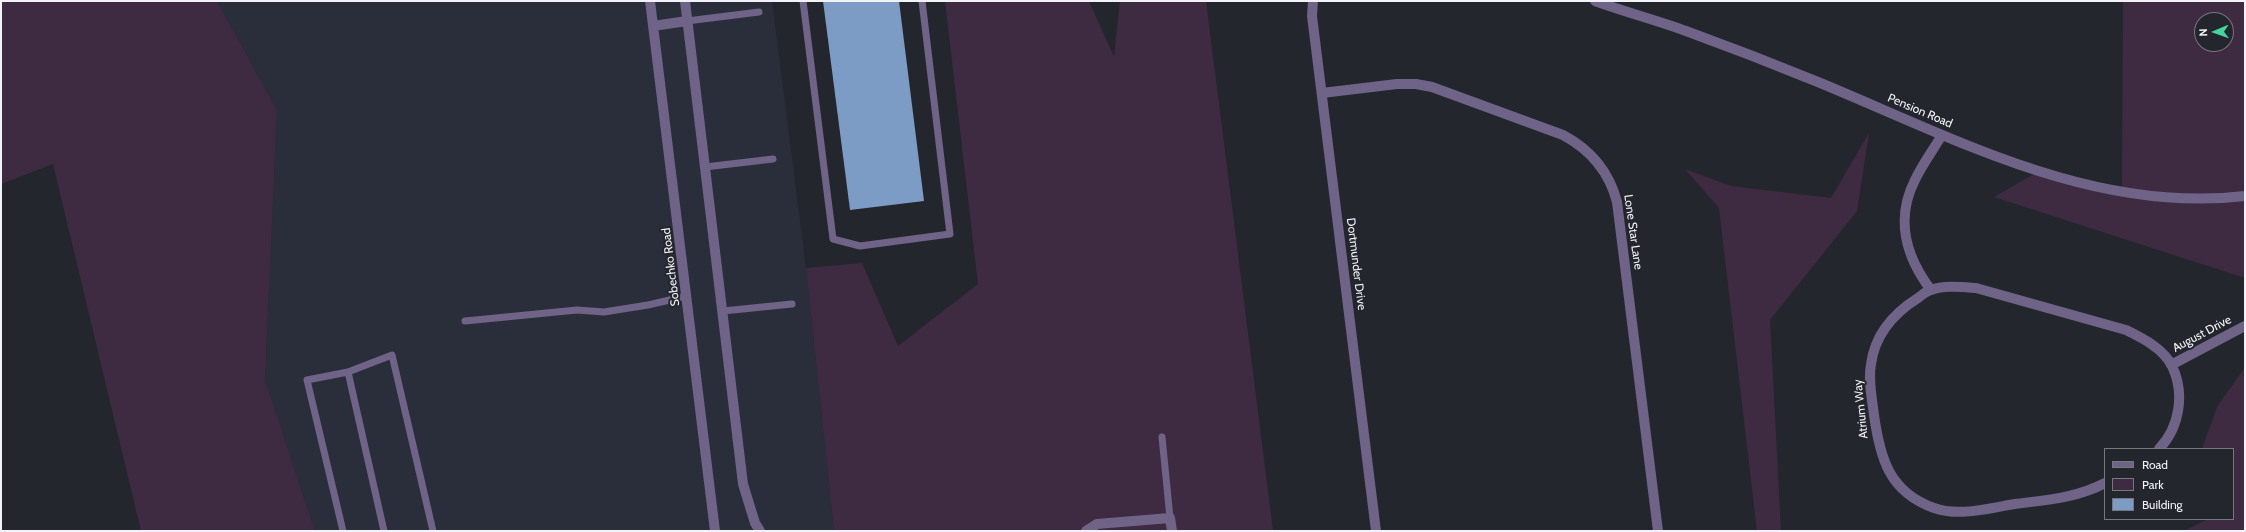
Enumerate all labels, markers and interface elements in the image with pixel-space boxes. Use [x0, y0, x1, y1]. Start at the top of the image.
north arrow [2194, 12, 2234, 52]
text: N [2196, 28, 2210, 37]
street label: Pension Road [1885, 91, 1955, 131]
street label: Lone Star Lane [1621, 193, 1645, 271]
street label: Dortmunder Drive [1343, 217, 1369, 311]
street label: Sobechko Road [659, 227, 683, 307]
street label: August Drive [2170, 313, 2234, 355]
street label: Atrium Way [1851, 379, 1871, 439]
legend [2104, 448, 2234, 520]
text: Road [2142, 457, 2168, 472]
text: Park [2142, 477, 2164, 492]
text: Building [2142, 497, 2183, 512]

